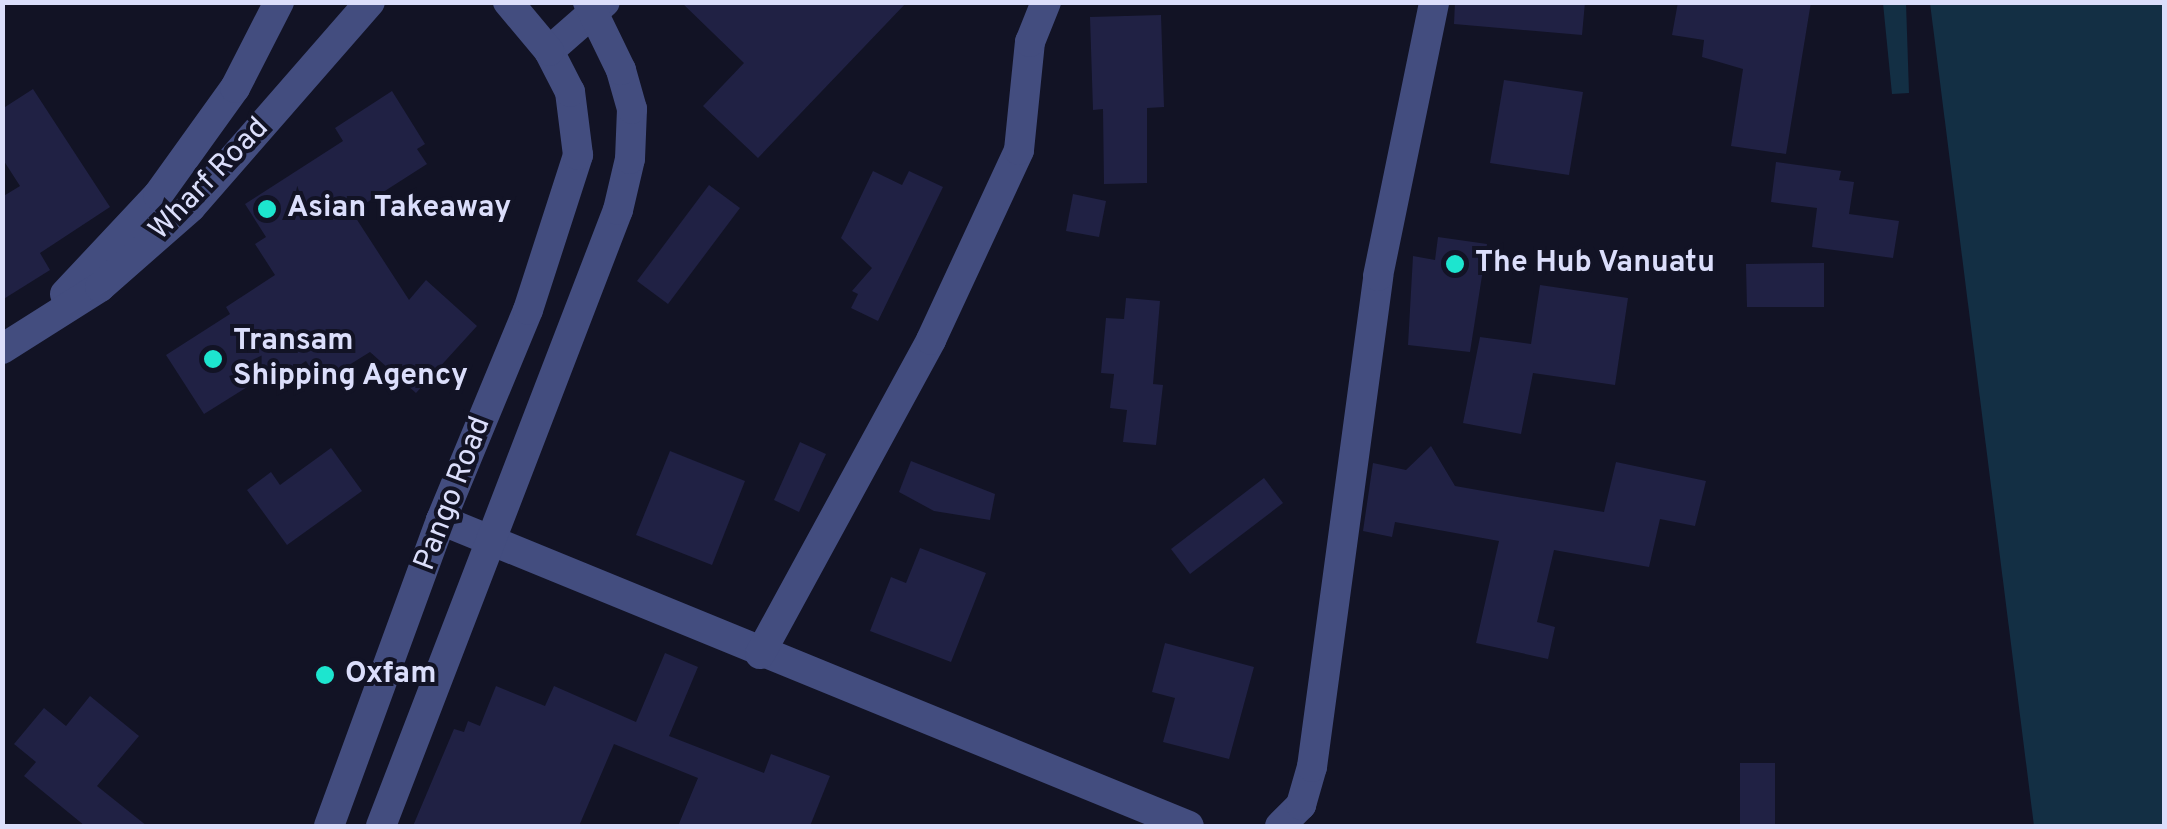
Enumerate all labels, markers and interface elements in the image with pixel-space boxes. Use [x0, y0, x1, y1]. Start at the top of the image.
street label: Wharf Road [143, 111, 277, 249]
place label: Asian Takeaway [287, 191, 511, 227]
marker: Asian Takeaway [256, 198, 278, 220]
place label: The Hub Vanuatu [1475, 246, 1716, 282]
marker: The Hub Vanuatu [1444, 253, 1466, 275]
place label: Transam Shipping Agency [233, 324, 469, 394]
marker: Transam Shipping Agency [202, 348, 224, 370]
street label: Pango Road [408, 412, 500, 576]
place label: Oxfam [345, 657, 436, 693]
marker: Oxfam [314, 664, 336, 686]

